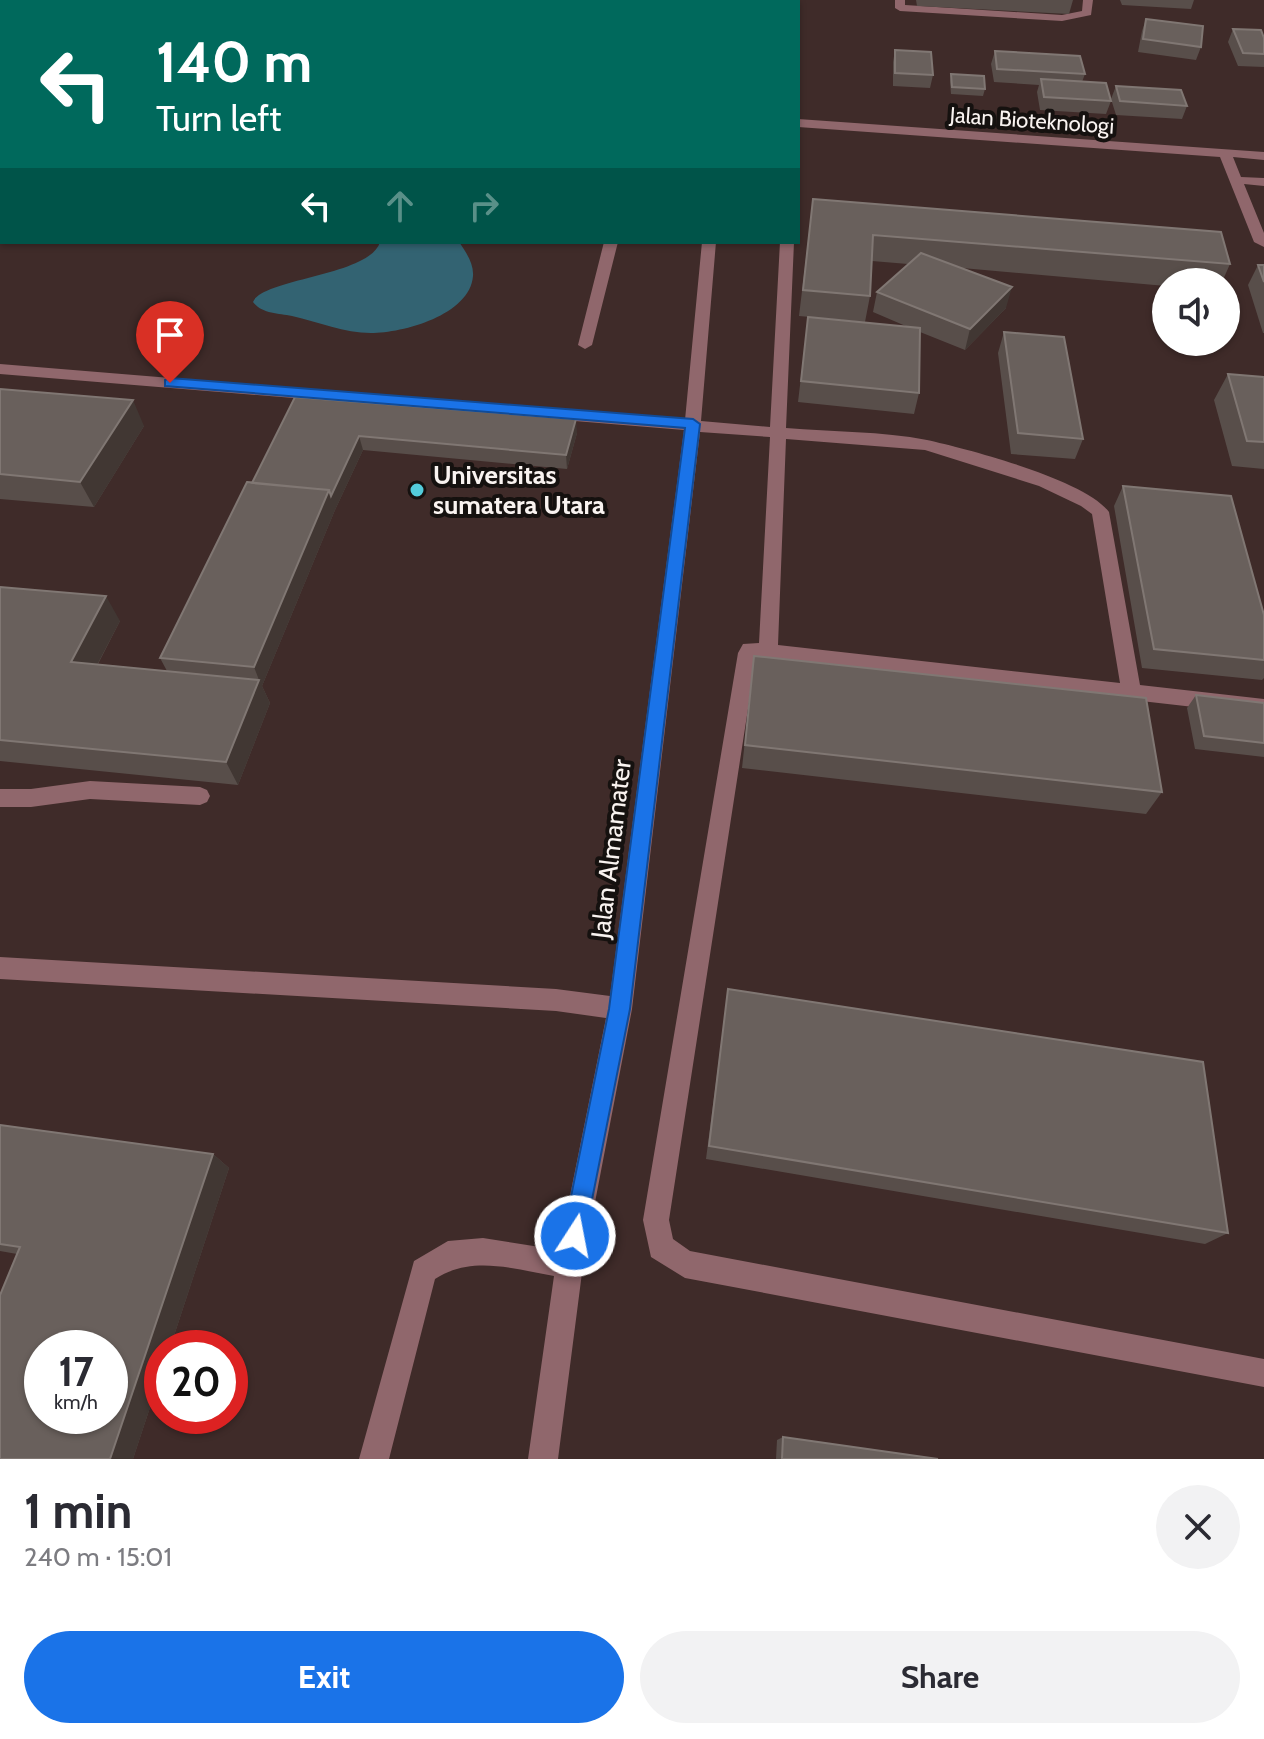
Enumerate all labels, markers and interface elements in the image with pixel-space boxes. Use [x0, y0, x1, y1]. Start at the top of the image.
text: 140 m [156, 28, 312, 96]
icon: left [24, 32, 128, 136]
text: Turn left [156, 96, 281, 140]
street label: Jalan Bioteknologi [948, 101, 1115, 140]
icon: left [294, 184, 338, 228]
icon: ahead [378, 184, 422, 228]
icon: right [462, 184, 506, 228]
map controls [1152, 268, 1240, 356]
button: sound [1152, 268, 1240, 356]
pin [136, 301, 204, 383]
icon: arrive [148, 313, 192, 357]
place label: Universitas sumatera Utara [433, 459, 605, 521]
marker: Universitas sumatera Utara [408, 481, 426, 499]
street label: Jalan Almamater [584, 757, 638, 941]
position arrow [533, 1194, 617, 1278]
speed limit sign: 20 [144, 1330, 248, 1434]
text: 17 [58, 1347, 94, 1396]
text: km/h [54, 1390, 98, 1414]
text: 1 min [24, 1482, 132, 1540]
button: close [1156, 1485, 1240, 1569]
text: 240 m · 15:01 [24, 1541, 172, 1573]
button: Exit [24, 1631, 624, 1723]
button: Share [640, 1631, 1240, 1723]

